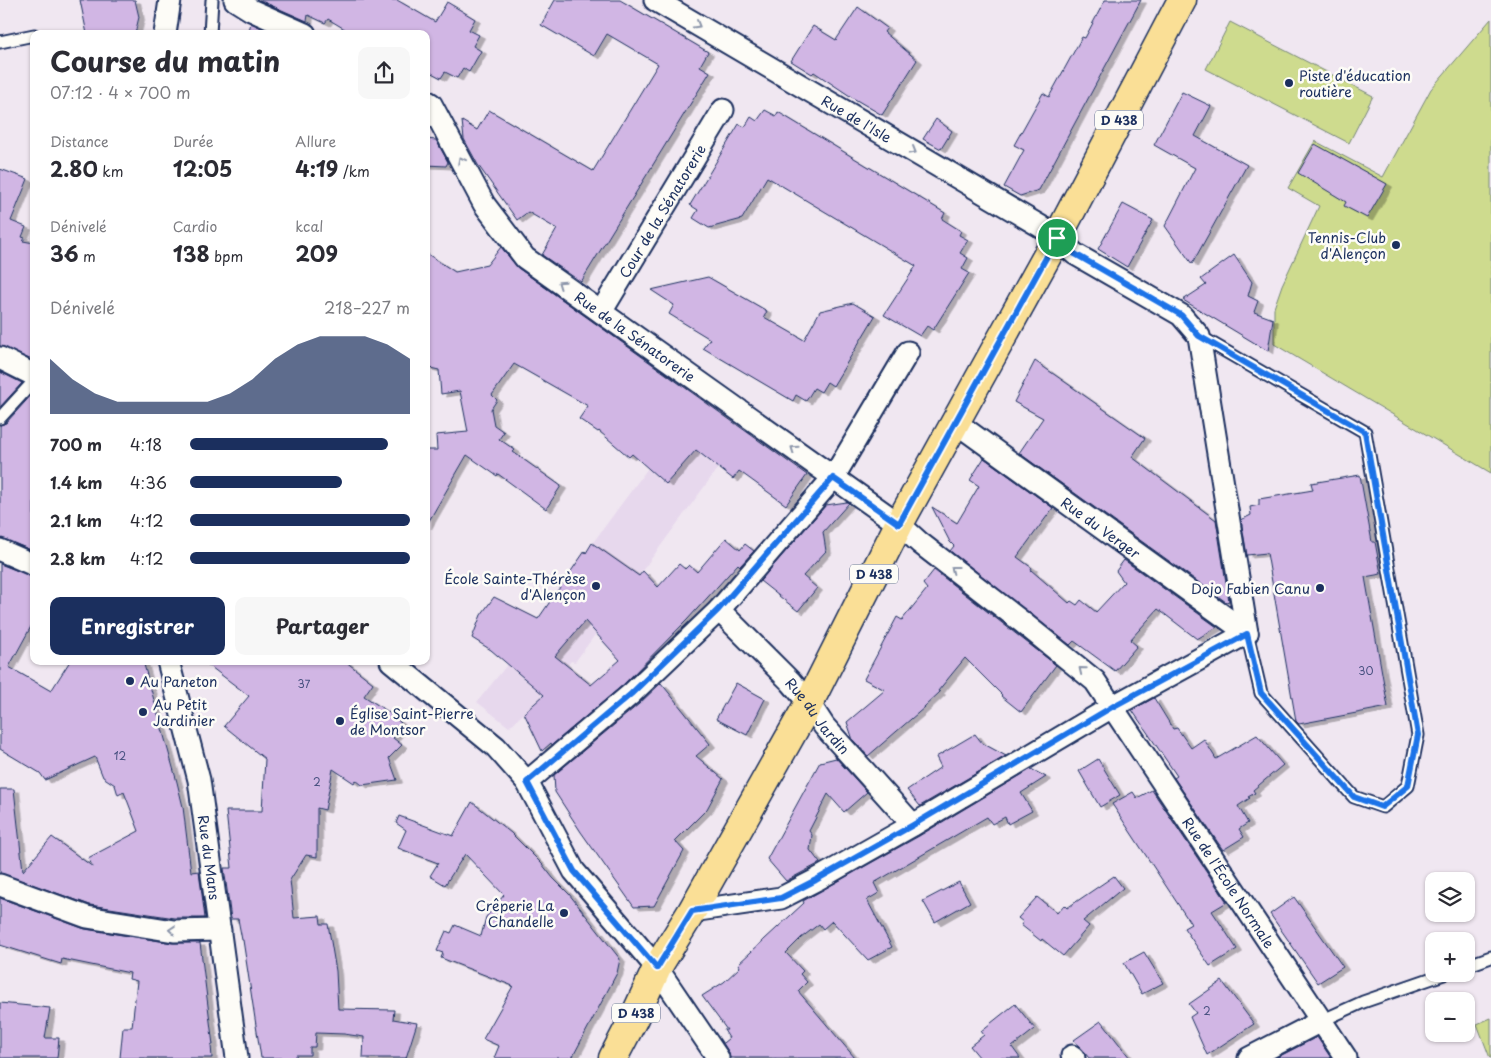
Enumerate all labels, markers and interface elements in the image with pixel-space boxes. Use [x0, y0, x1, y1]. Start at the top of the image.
one-way arrow [692, 18, 701, 28]
text: Course du matin [50, 39, 280, 82]
button: share [358, 47, 410, 99]
place label: Piste d'éducation routière [1299, 65, 1411, 102]
marker: Piste d'éducation routière [1283, 77, 1295, 89]
text: 07:12 · 4 × 700 m [50, 80, 191, 104]
street label: Rue de l'Isle [818, 90, 896, 147]
road number: D 438 [1095, 110, 1143, 130]
text: Distance [50, 131, 109, 152]
text: Durée [173, 131, 214, 152]
text: Allure [295, 131, 336, 152]
street label: Cour de la Sénatorerie [614, 140, 710, 282]
one-way arrow [908, 145, 917, 155]
text: 2.80 [50, 152, 98, 184]
text: 12:05 [173, 152, 233, 184]
text: 4:19 [295, 152, 338, 184]
one-way arrow [457, 156, 467, 165]
text: km [98, 161, 123, 182]
text: /km [338, 161, 370, 182]
text: Dénivelé [50, 216, 107, 237]
text: Cardio [173, 216, 217, 237]
text: kcal [295, 216, 323, 237]
pin [1036, 217, 1078, 259]
icon: arrive [1043, 224, 1071, 252]
place label: Tennis-Club d'Alençon [1308, 227, 1386, 264]
text: 36 [50, 237, 79, 269]
text: 138 [173, 237, 210, 269]
text: 209 [295, 237, 338, 269]
marker: Tennis-Club d'Alençon [1390, 239, 1402, 251]
text: m [79, 246, 96, 267]
text: bpm [210, 246, 243, 267]
one-way arrow [558, 281, 567, 290]
street label: Rue de la Sénatorerie [571, 286, 700, 387]
text: Dénivelé [50, 295, 115, 319]
text: 218–227 m [324, 295, 410, 319]
text: 700 m [50, 432, 102, 456]
text: 4:18 [130, 432, 162, 456]
one-way arrow [790, 446, 799, 456]
text: 1.4 km [50, 470, 102, 494]
text: 4:36 [130, 470, 167, 494]
street label: Rue du Verger [1057, 492, 1145, 564]
text: 2.1 km [50, 508, 102, 532]
text: 4:12 [130, 508, 164, 532]
text: 2.8 km [50, 546, 105, 570]
text: 4:12 [130, 546, 164, 570]
road number: D 438 [850, 564, 898, 584]
one-way arrow [951, 567, 960, 575]
place label: École Sainte-Thérèse d'Alençon [444, 568, 586, 605]
place label: Dojo Fabien Canu [1191, 578, 1310, 599]
marker: École Sainte-Thérèse d'Alençon [590, 580, 602, 592]
marker: Dojo Fabien Canu [1314, 582, 1326, 594]
button: Enregistrer [50, 597, 225, 655]
button: Partager [235, 597, 410, 655]
house number: 30 [1358, 662, 1374, 679]
one-way arrow [1078, 667, 1087, 676]
place label: Au Paneton [140, 671, 217, 692]
street label: Rue du Jardin [781, 673, 855, 759]
marker: Au Paneton [124, 675, 136, 687]
house number: 37 [298, 675, 311, 692]
place label: Au Petit Jardinier [153, 694, 215, 731]
place label: Église Saint-Pierre de Montsor [350, 703, 474, 740]
marker: Au Petit Jardinier [137, 706, 149, 718]
marker: Église Saint-Pierre de Montsor [334, 715, 346, 727]
house number: 12 [114, 747, 127, 764]
house number: 2 [313, 773, 321, 790]
street label: Rue de l'École Normale [1178, 813, 1281, 952]
street label: Rue du Mans [193, 814, 226, 901]
map controls [1425, 872, 1475, 1042]
button: layers [1425, 872, 1475, 922]
place label: Crêperie La Chandelle [475, 895, 554, 932]
marker: Crêperie La Chandelle [558, 907, 570, 919]
one-way arrow [167, 925, 175, 936]
button: + [1425, 932, 1475, 982]
button: − [1425, 992, 1475, 1042]
house number: 2 [1203, 1002, 1211, 1019]
road number: D 438 [612, 1004, 660, 1022]

